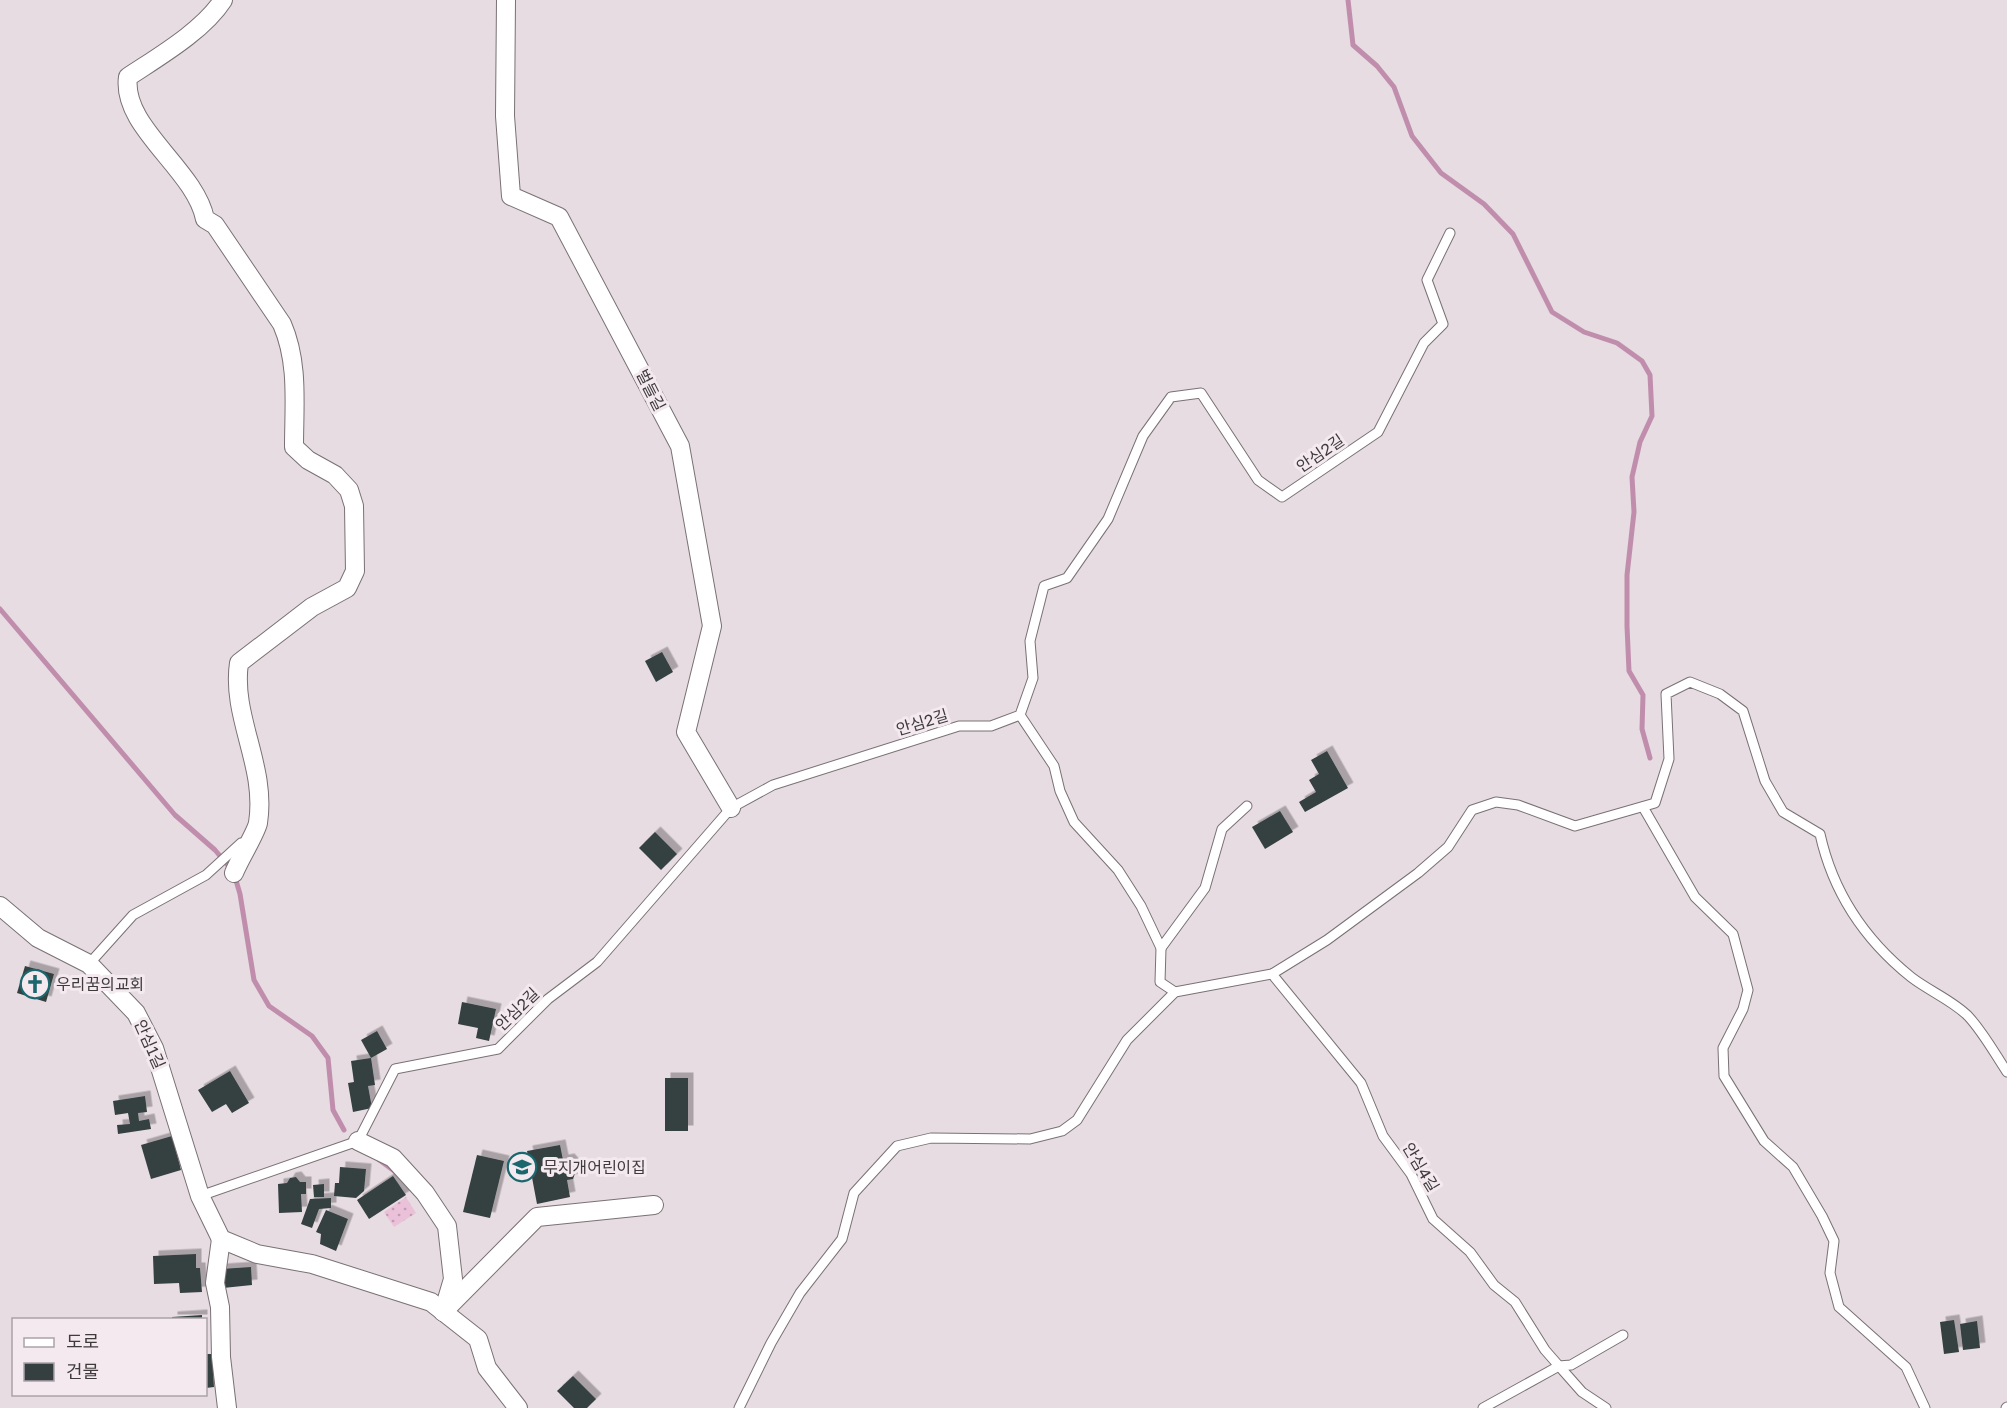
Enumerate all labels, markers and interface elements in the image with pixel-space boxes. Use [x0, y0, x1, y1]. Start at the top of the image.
street label: 벌들길 [632, 366, 670, 414]
street label: 안심2길 [1292, 430, 1348, 476]
street label: 안심2길 [894, 705, 950, 739]
church icon: 우리꿈의교회 [19, 968, 51, 1000]
place label: 우리꿈의교회 [56, 974, 144, 994]
street label: 안심2길 [491, 983, 543, 1035]
street label: 안심1길 [130, 1016, 170, 1072]
street label: 안심4길 [1399, 1139, 1443, 1195]
school or university icon: 무지개어린이집 [506, 1151, 538, 1183]
place label: 무지개어린이집 [543, 1157, 646, 1177]
legend [12, 1318, 207, 1396]
text: 도로 [66, 1330, 99, 1352]
text: 건물 [66, 1360, 99, 1382]

